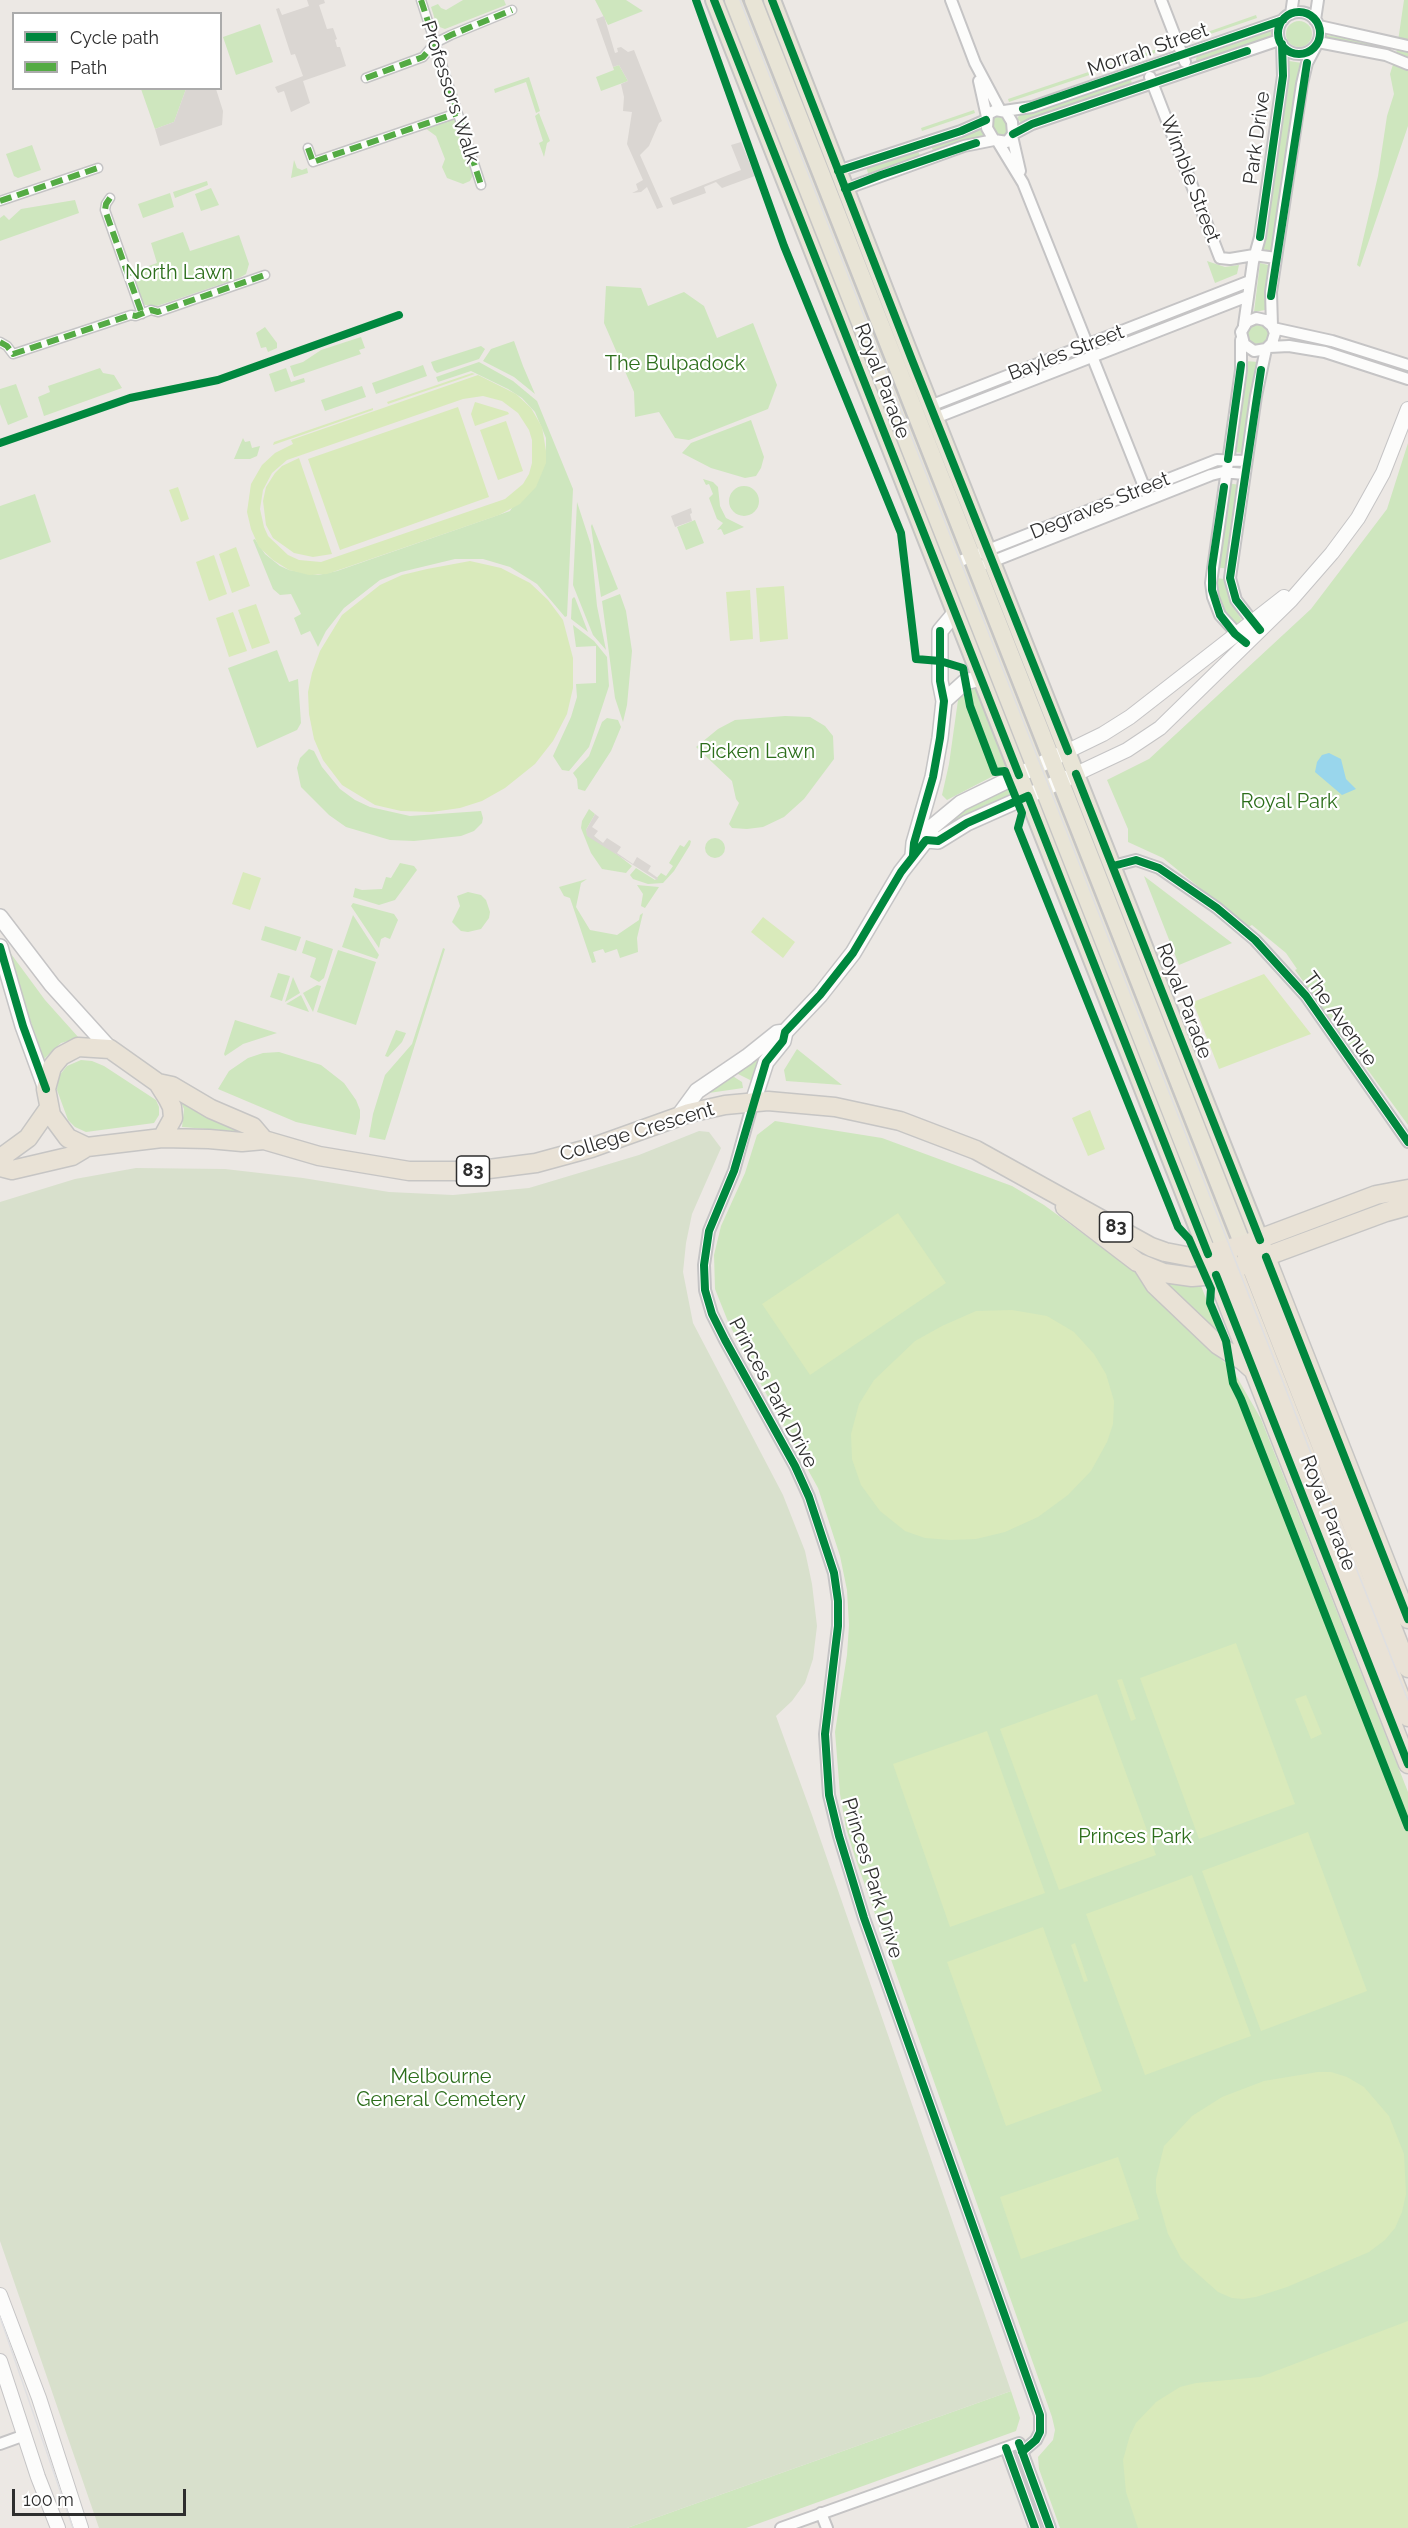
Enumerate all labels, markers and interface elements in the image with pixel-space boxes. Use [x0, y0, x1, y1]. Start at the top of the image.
legend [12, 12, 222, 90]
street label: Professors Walk [416, 18, 484, 166]
street label: Morrah Street [1084, 18, 1212, 82]
text: Cycle path [70, 27, 159, 48]
text: Path [70, 57, 107, 78]
street label: Park Drive [1239, 90, 1275, 186]
street label: Wimble Street [1155, 112, 1225, 246]
park label: North Lawn [125, 261, 233, 285]
street label: Royal Parade [849, 320, 915, 442]
street label: Bayles Street [1005, 320, 1127, 386]
park label: The Bulpadock [605, 352, 745, 376]
street label: Degraves Street [1027, 467, 1173, 545]
park label: Picken Lawn [699, 740, 815, 764]
park label: Royal Park [1240, 790, 1338, 814]
street label: Royal Parade [1151, 940, 1217, 1062]
street label: The Avenue [1298, 967, 1382, 1071]
street label: College Crescent [557, 1097, 717, 1167]
road number: 83 [456, 1156, 490, 1186]
road number: 83 [1100, 1212, 1132, 1242]
street label: Princes Park Drive [723, 1314, 823, 1472]
street label: Royal Parade [1295, 1452, 1361, 1574]
street label: Princes Park Drive [836, 1795, 908, 1961]
park label: Princes Park [1078, 1825, 1192, 1849]
park label: Melbourne General Cemetery [356, 2065, 526, 2112]
scale bar [15, 2477, 189, 2515]
text: 100 m [23, 2489, 74, 2510]

